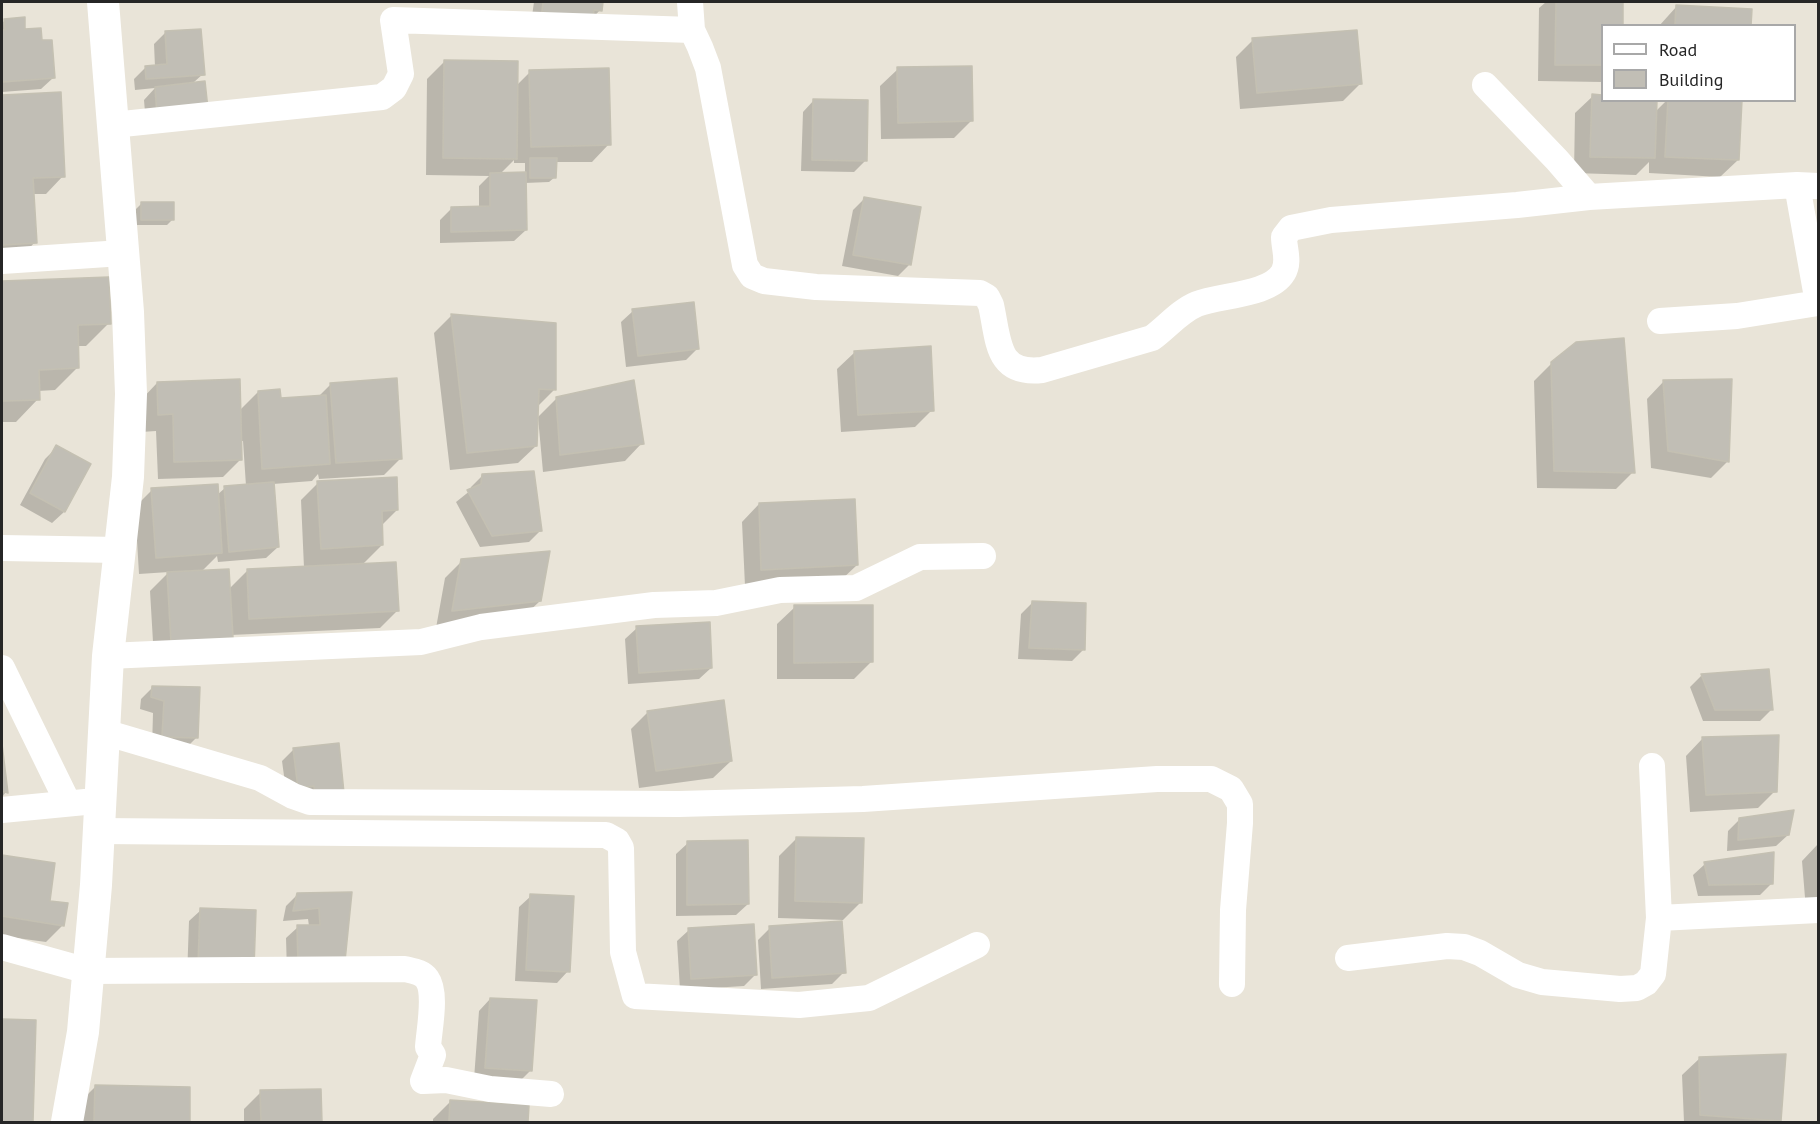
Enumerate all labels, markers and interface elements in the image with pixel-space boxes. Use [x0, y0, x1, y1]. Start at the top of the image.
legend [1601, 24, 1796, 102]
text: Road [1659, 38, 1697, 61]
text: Building [1659, 68, 1723, 91]

